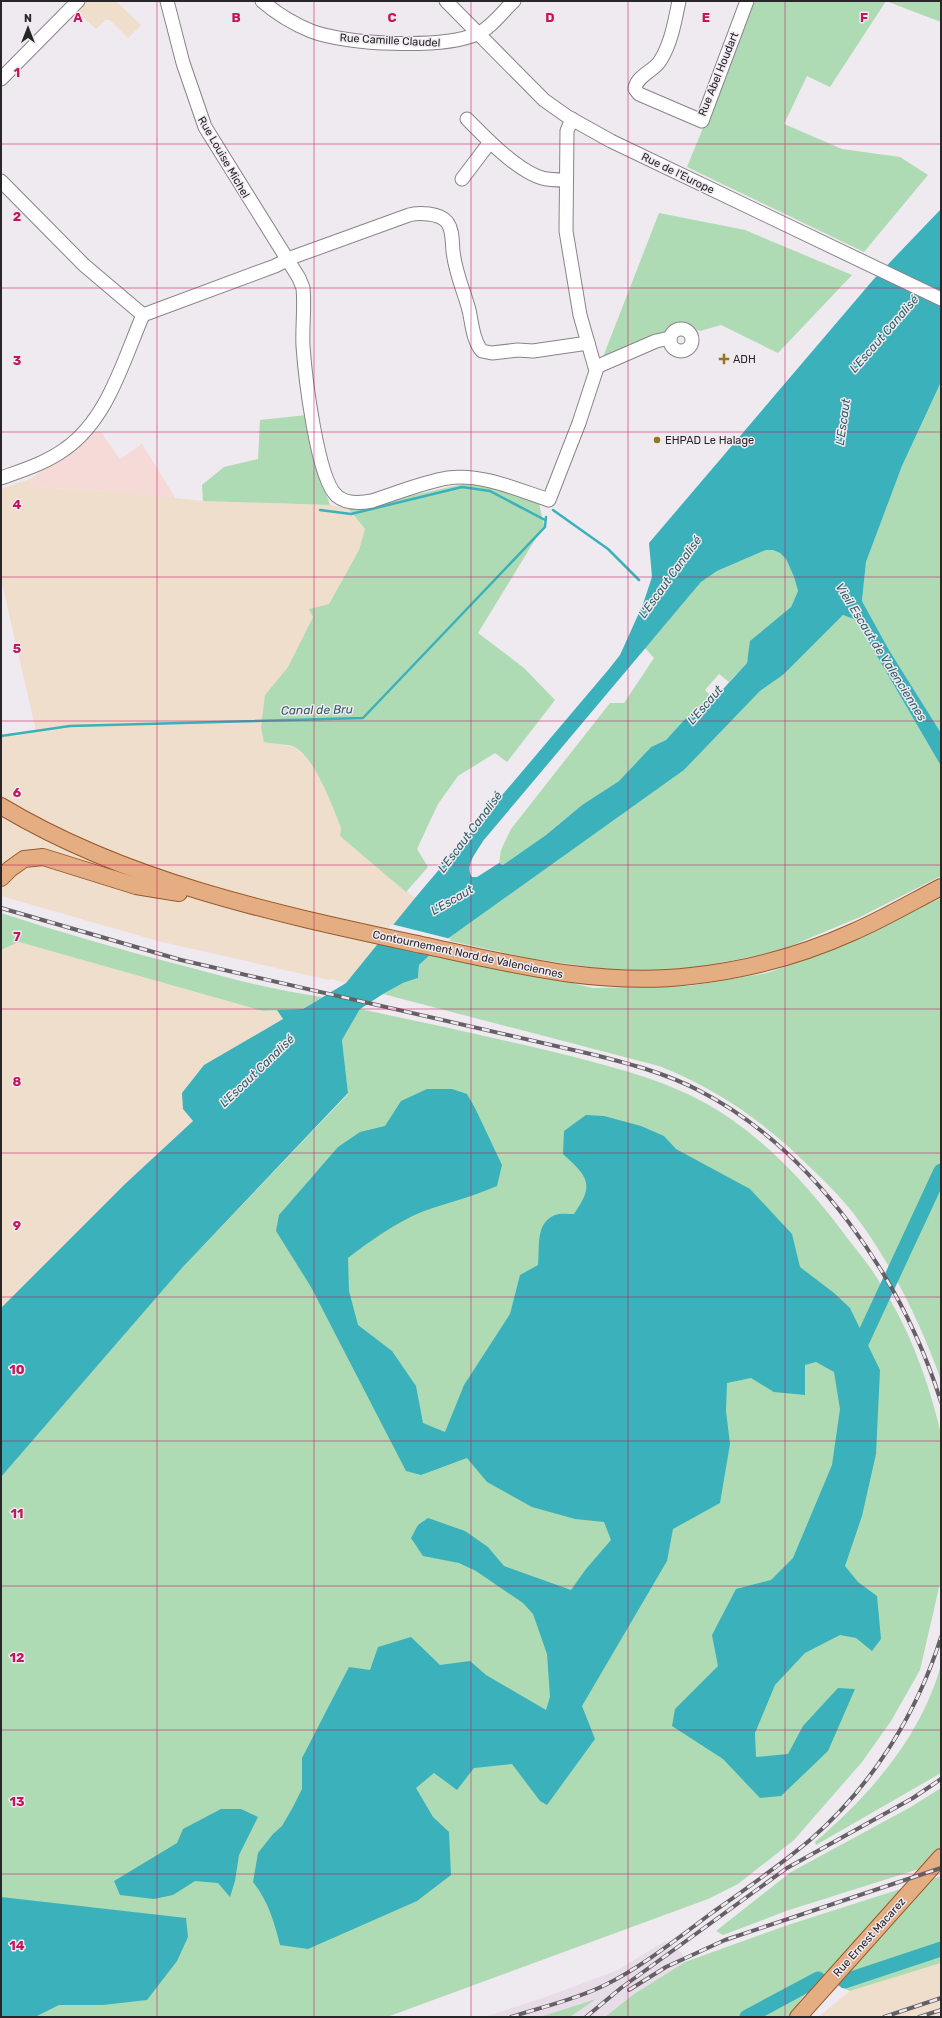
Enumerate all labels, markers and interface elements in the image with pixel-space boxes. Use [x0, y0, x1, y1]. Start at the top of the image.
north arrow [8, 8, 48, 48]
text: A [73, 10, 83, 25]
text: B [231, 10, 241, 25]
text: C [387, 10, 397, 25]
text: D [545, 10, 555, 25]
text: E [702, 10, 710, 25]
text: F [860, 10, 868, 25]
text: N [24, 12, 32, 25]
street label: Rue Abel Houdart [696, 30, 742, 118]
street label: Rue Camille Claudel [339, 31, 441, 50]
text: 1 [14, 65, 20, 80]
street label: Rue Louise Michel [195, 114, 252, 200]
street label: Rue de l'Europe [639, 150, 716, 197]
text: 2 [13, 209, 21, 224]
water label: L'Escaut Canalisé [847, 292, 922, 376]
text: 3 [13, 353, 22, 368]
marker: ADH [718, 353, 730, 365]
place label: ADH [733, 353, 756, 366]
water label: L'Escaut [833, 397, 853, 446]
place label: EHPAD Le Halage [665, 434, 754, 447]
marker: EHPAD Le Halage [652, 435, 662, 445]
text: 4 [13, 497, 22, 512]
water label: L'Escaut Canalisé [636, 533, 705, 621]
water label: Vieil Escaut de Valenciennes [833, 580, 929, 724]
text: 5 [13, 641, 21, 656]
water label: L'Escaut [684, 682, 726, 727]
water label: Canal de Bru [281, 702, 353, 718]
text: 6 [13, 785, 22, 800]
water label: L'Escaut Canalisé [435, 788, 505, 875]
water label: L'Escaut [428, 882, 476, 918]
street label: Contournement Nord de Valenciennes [371, 928, 565, 981]
text: 7 [13, 929, 21, 944]
water label: L'Escaut Canalisé [217, 1032, 297, 1110]
text: 8 [13, 1074, 22, 1089]
text: 9 [13, 1218, 21, 1233]
text: 10 [9, 1362, 25, 1377]
text: 11 [11, 1506, 23, 1521]
text: 12 [10, 1650, 24, 1665]
text: 13 [9, 1794, 25, 1809]
street label: Rue Ernest Macarez [831, 1895, 909, 1979]
text: 14 [9, 1938, 25, 1953]

